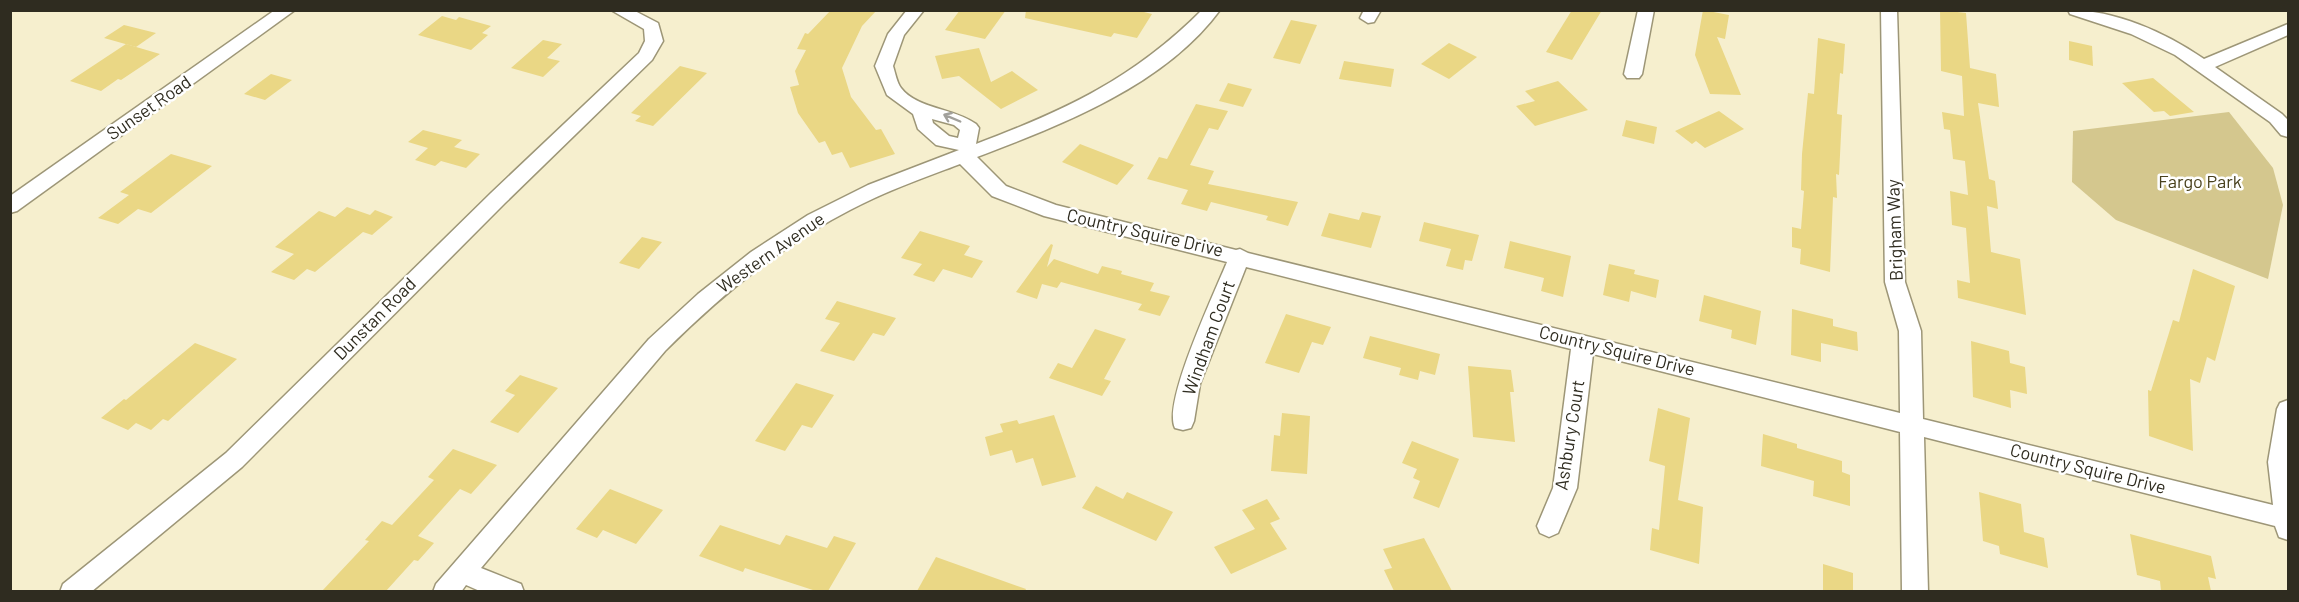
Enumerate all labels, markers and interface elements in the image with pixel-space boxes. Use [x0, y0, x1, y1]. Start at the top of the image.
street label: Sunset Road [102, 70, 195, 144]
one-way arrow [943, 112, 961, 123]
park label: Fargo Park [2158, 170, 2242, 192]
street label: Brigham Way [1881, 179, 1907, 281]
street label: Country Squire Drive [1065, 203, 1226, 261]
street label: Western Avenue [713, 207, 828, 297]
street label: Dunstan Road [328, 272, 420, 364]
street label: Windham Court [1177, 277, 1239, 398]
street label: Country Squire Drive [1537, 320, 1698, 380]
street label: Ashbury Court [1549, 378, 1589, 492]
street label: Country Squire Drive [2008, 438, 2169, 498]

